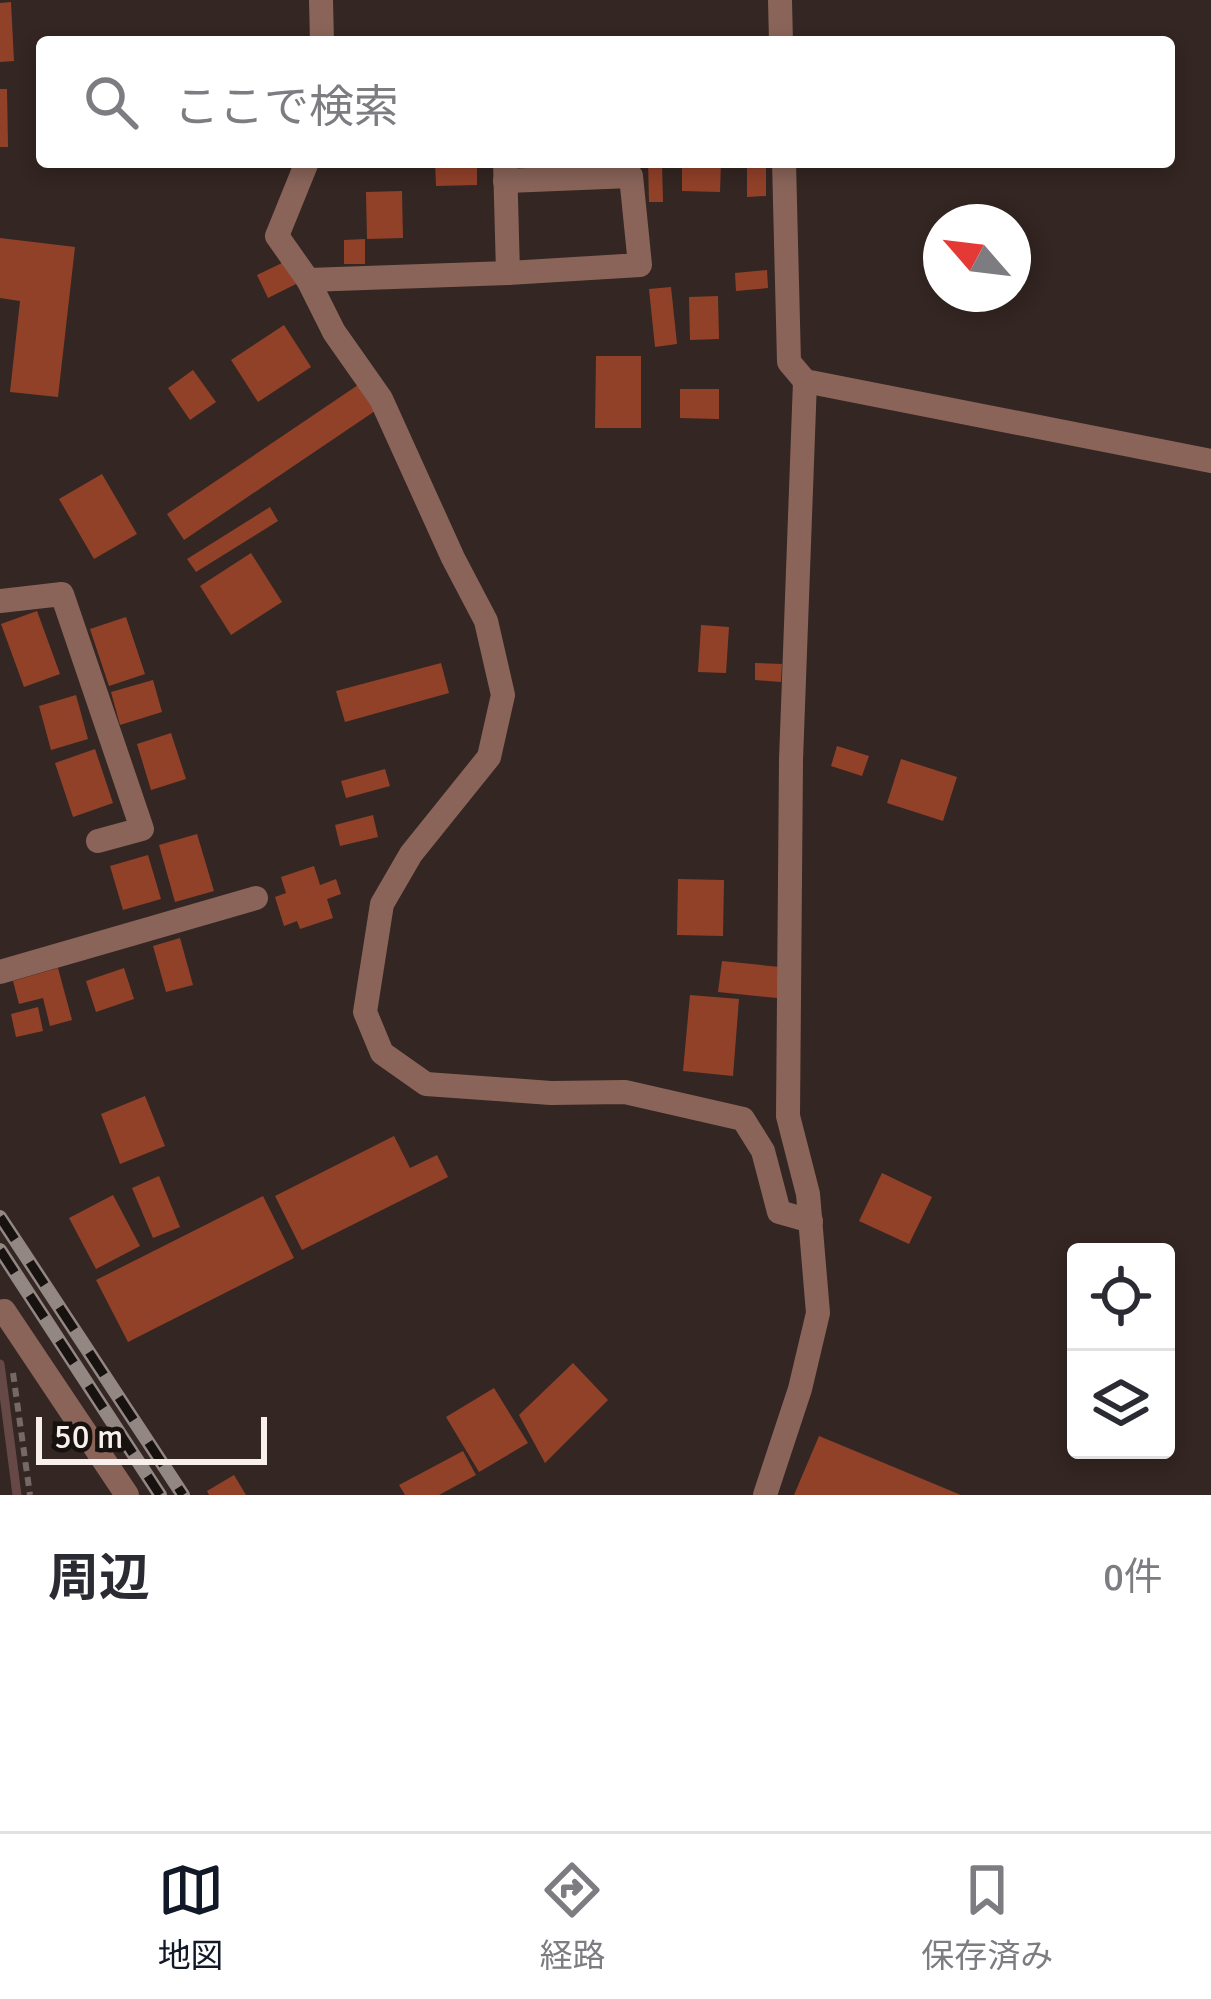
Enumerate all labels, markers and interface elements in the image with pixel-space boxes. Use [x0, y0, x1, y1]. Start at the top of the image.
search box [36, 36, 1175, 168]
icon: search [78, 69, 144, 135]
text: ここで検索 [174, 80, 399, 135]
north arrow [923, 204, 1031, 312]
map controls [1067, 1243, 1175, 1459]
button: locate [1067, 1243, 1175, 1351]
button: layers [1067, 1351, 1175, 1459]
scale bar [36, 1411, 267, 1464]
text: 50 m [54, 1417, 123, 1458]
text: 周辺 [48, 1547, 150, 1610]
text: 0件 [1103, 1553, 1163, 1601]
tab: 地図 [158, 1857, 224, 1977]
tab: 経路 [539, 1857, 605, 1977]
tab: 保存済み [921, 1857, 1053, 1977]

